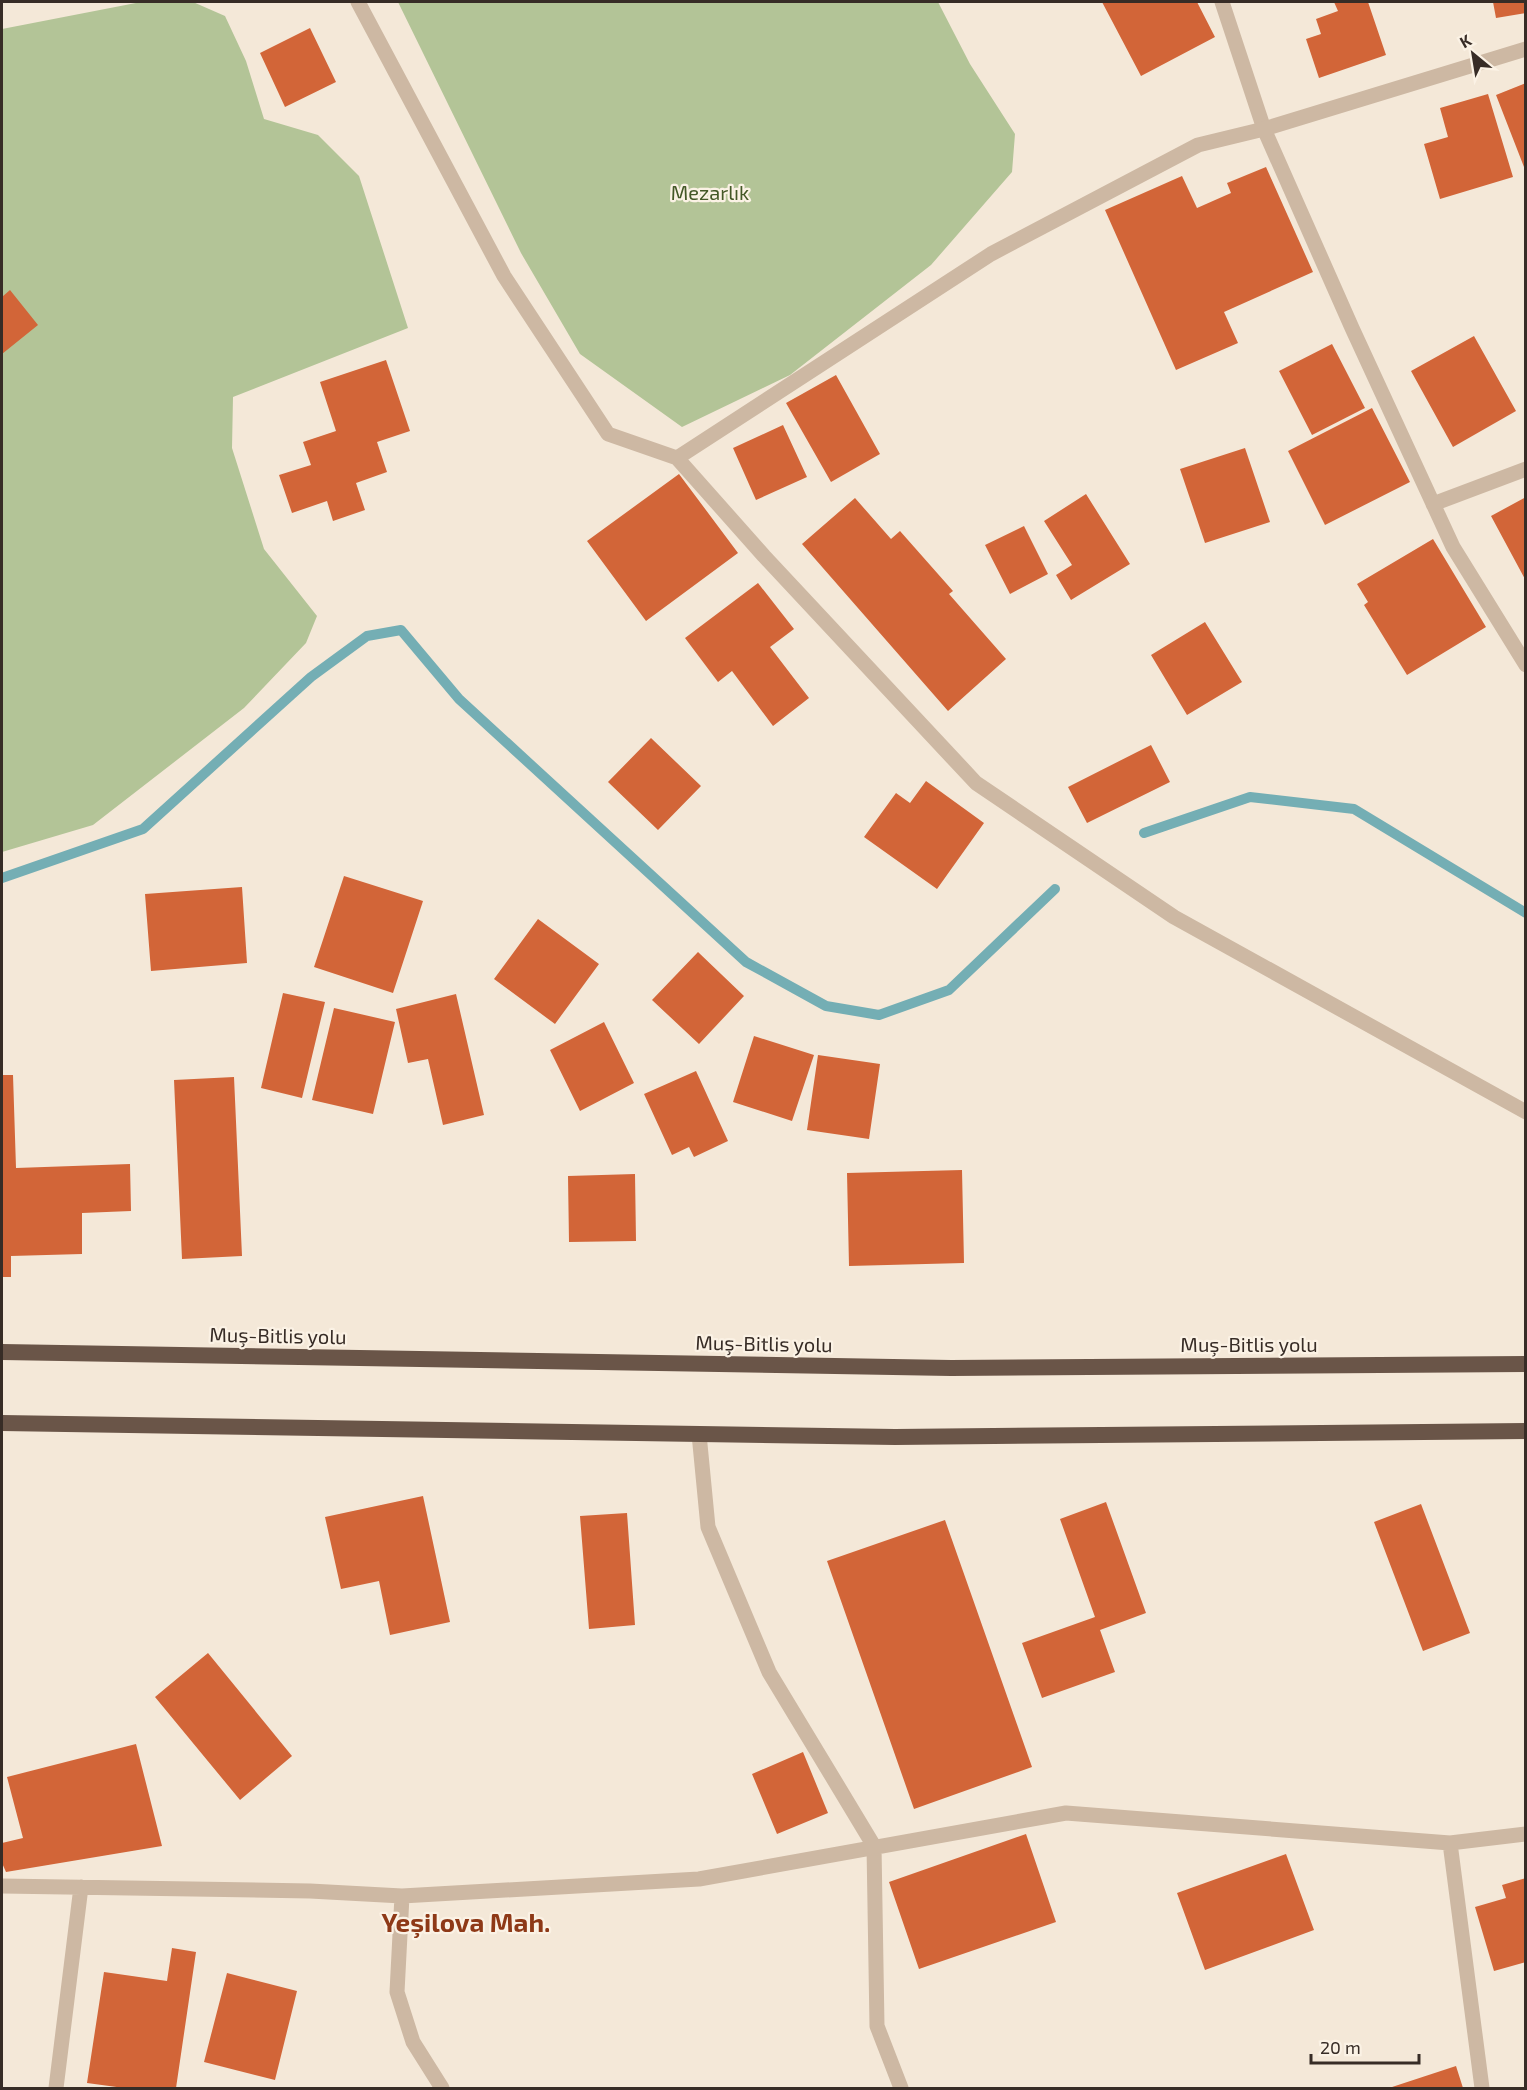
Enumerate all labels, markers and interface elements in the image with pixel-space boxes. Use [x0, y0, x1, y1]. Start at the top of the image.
north arrow [1443, 24, 1503, 84]
text: K [1456, 29, 1475, 51]
park label: Mezarlık [671, 180, 749, 204]
street label: Muş-Bitlis yolu [209, 1322, 347, 1349]
street label: Muş-Bitlis yolu [695, 1330, 833, 1357]
street label: Muş-Bitlis yolu [1180, 1332, 1318, 1357]
district label: Yeşilova Mah. [382, 1906, 550, 1939]
scale bar [1311, 2027, 1419, 2065]
text: 20 m [1320, 2036, 1361, 2058]

